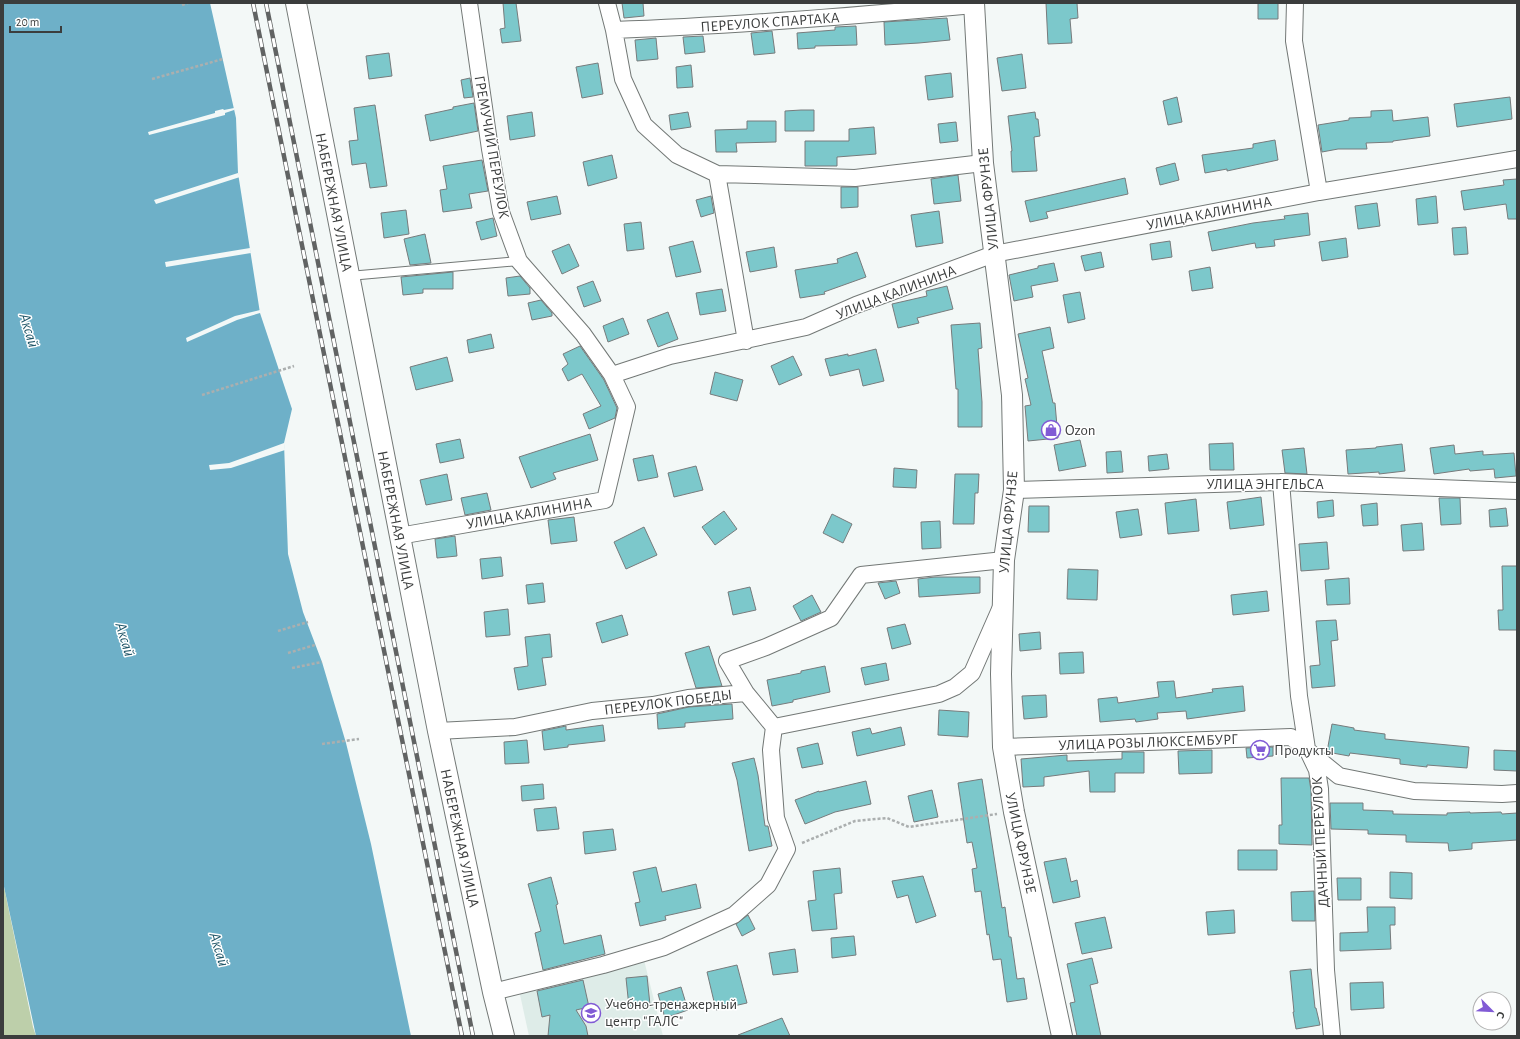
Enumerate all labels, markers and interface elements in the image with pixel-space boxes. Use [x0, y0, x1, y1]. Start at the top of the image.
scale bar [10, 8, 61, 34]
street label: ПЕРЕУЛОК СПАРТАКА [700, 10, 840, 35]
text: 20 m [16, 16, 39, 28]
street label: ГРЕМУЧИЙ ПЕРЕУЛОК [472, 74, 512, 220]
street label: НАБЕРЕЖНАЯ УЛИЦА [313, 131, 354, 273]
street label: УЛИЦА ФРУНЗЕ [976, 147, 1001, 251]
street label: УЛИЦА КАЛИНИНА [1145, 194, 1273, 233]
street label: УЛИЦА КАЛИНИНА [834, 263, 958, 322]
water label: Аксай [16, 310, 42, 349]
shop icon: Ozon [1040, 419, 1062, 441]
place label: Ozon [1065, 423, 1095, 438]
street label: НАБЕРЕЖНАЯ УЛИЦА [375, 449, 416, 591]
street label: УЛИЦА ФРУНЗЕ [997, 470, 1020, 574]
street label: УЛИЦА ЭНГЕЛЬСА [1206, 477, 1324, 492]
street label: УЛИЦА КАЛИНИНА [465, 495, 593, 532]
water label: Аксай [112, 619, 138, 658]
street label: ПЕРЕУЛОК ПОБЕДЫ [603, 687, 733, 718]
street label: УЛИЦА РОЗЫ ЛЮКСЕМБУРГ [1058, 732, 1238, 753]
supermarket icon: Продукты [1249, 739, 1271, 761]
place label: Продукты [1274, 743, 1334, 758]
street label: НАБЕРЕЖНАЯ УЛИЦА [437, 767, 482, 909]
street label: ДАЧНЫЙ ПЕРЕУЛОК [1310, 776, 1331, 908]
street label: УЛИЦА ФРУНЗЕ [1002, 791, 1039, 895]
water label: Аксай [206, 929, 232, 968]
north arrow [1472, 991, 1512, 1031]
place label: Учебно-тренажерный центр "ГАЛС" [605, 997, 737, 1029]
school or university icon: Учебно-тренажерный центр "ГАЛС" [580, 1002, 602, 1024]
text: С [1494, 1010, 1507, 1020]

